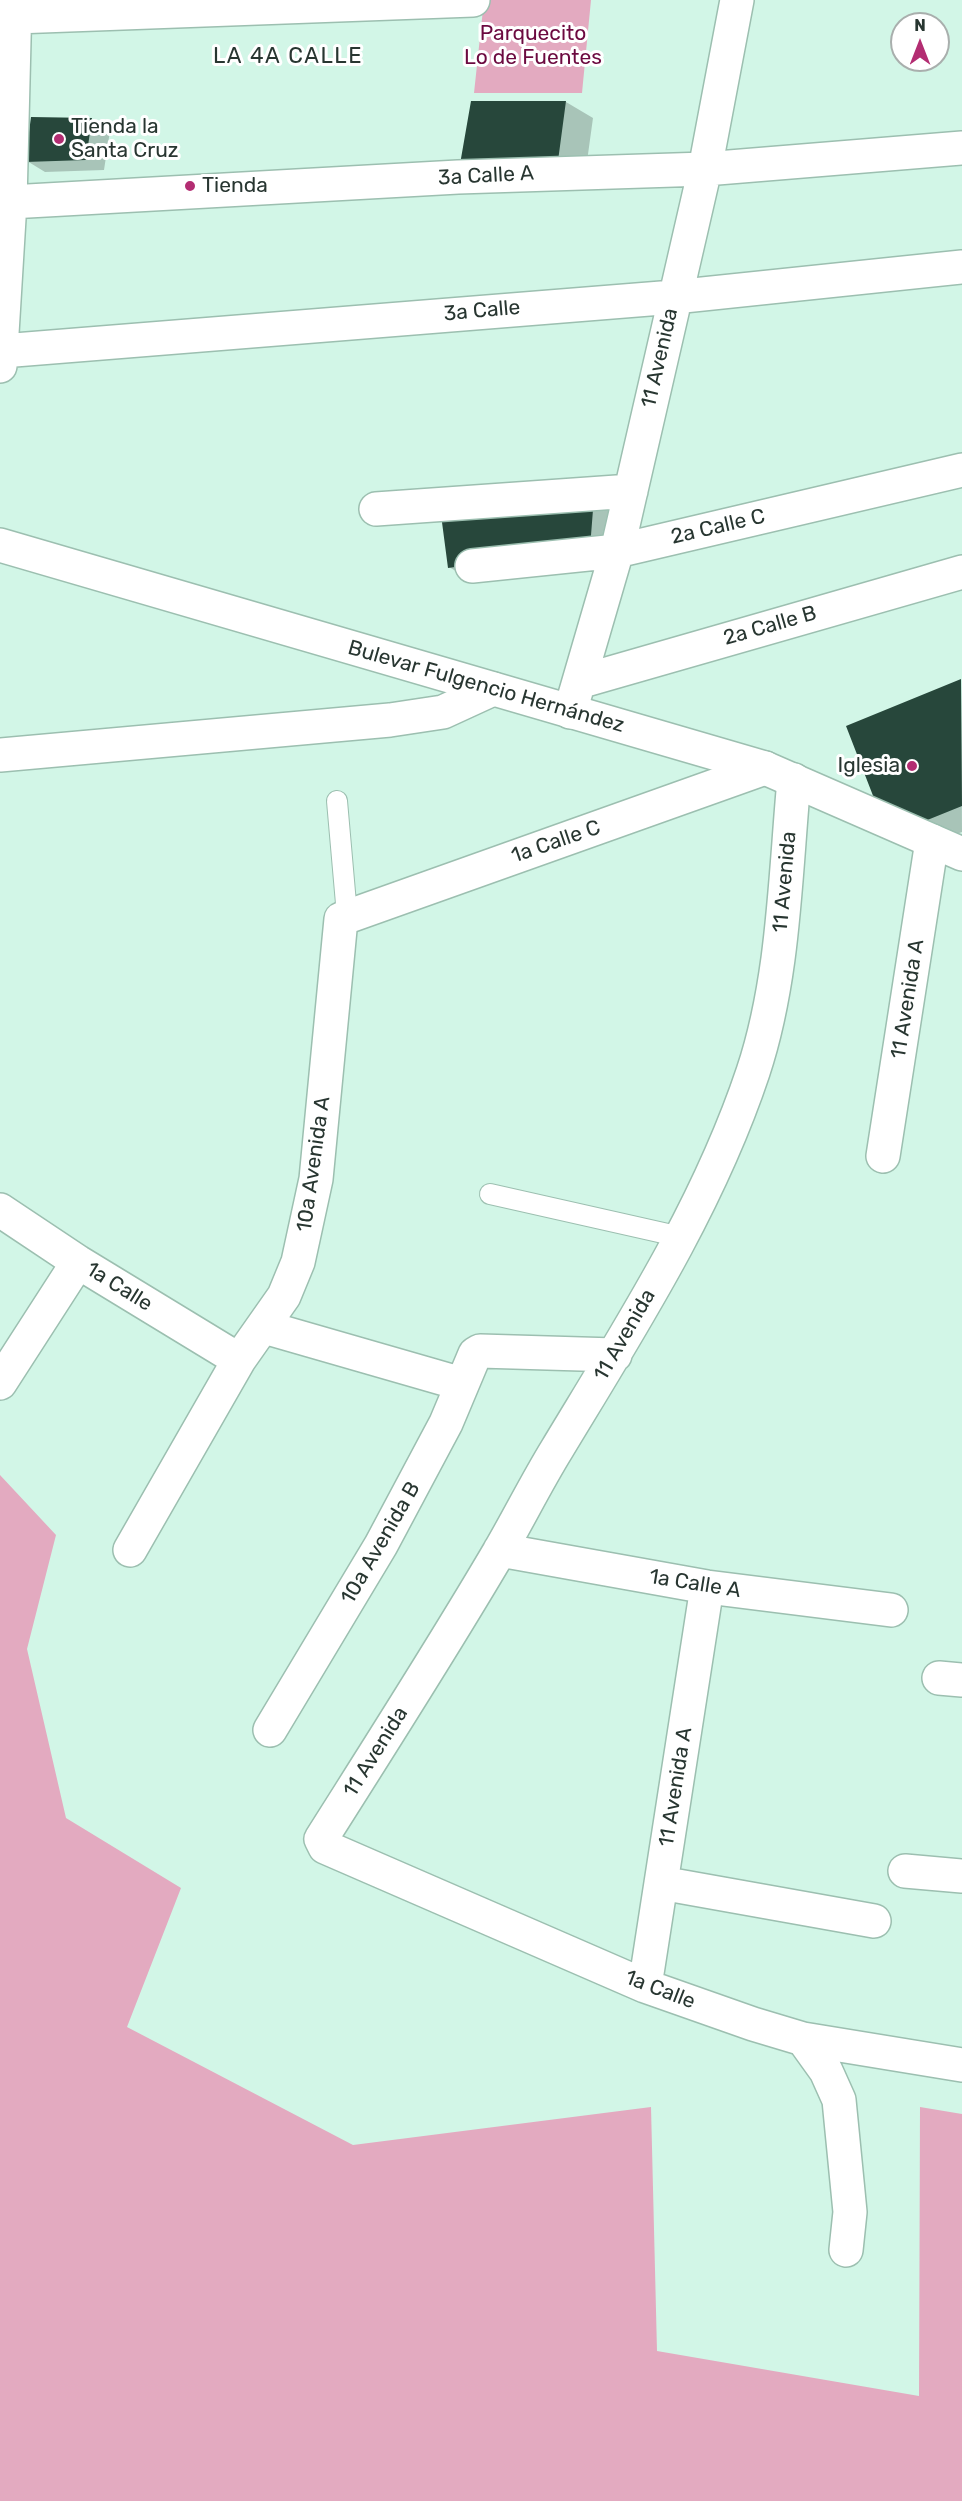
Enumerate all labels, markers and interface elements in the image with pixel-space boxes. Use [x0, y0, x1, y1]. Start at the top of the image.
north arrow [890, 12, 950, 72]
text: N [914, 16, 926, 35]
park label: Parquecito Lo de Fuentes [464, 21, 602, 71]
district label: LA 4A CALLE [213, 44, 363, 70]
place label: Tienda la Santa Cruz [71, 114, 178, 164]
marker: Tienda la Santa Cruz [52, 132, 66, 146]
street label: 3a Calle A [437, 161, 535, 191]
place label: Tienda [202, 173, 268, 199]
marker: Tienda [183, 179, 197, 193]
street label: 3a Calle [443, 295, 521, 327]
street label: 11 Avenida [636, 306, 684, 410]
street label: 2a Calle C [669, 504, 767, 550]
street label: 2a Calle B [720, 601, 820, 651]
street label: Bulevar Fulgencio Hernández [345, 635, 627, 739]
place label: Iglesia [837, 753, 900, 779]
marker: Iglesia [905, 759, 919, 773]
street label: 1a Calle C [508, 815, 604, 869]
street label: 11 Avenida [768, 830, 802, 934]
street label: 11 Avenida A [886, 937, 930, 1061]
street label: 10a Avenida A [292, 1095, 336, 1233]
street label: 1a Calle [81, 1257, 157, 1317]
street label: 11 Avenida [589, 1285, 661, 1385]
street label: 10a Avenida B [336, 1478, 426, 1608]
street label: 1a Calle A [647, 1564, 743, 1604]
street label: 11 Avenida [338, 1702, 414, 1802]
street label: 11 Avenida A [654, 1725, 698, 1849]
street label: 1a Calle [621, 1965, 699, 2015]

